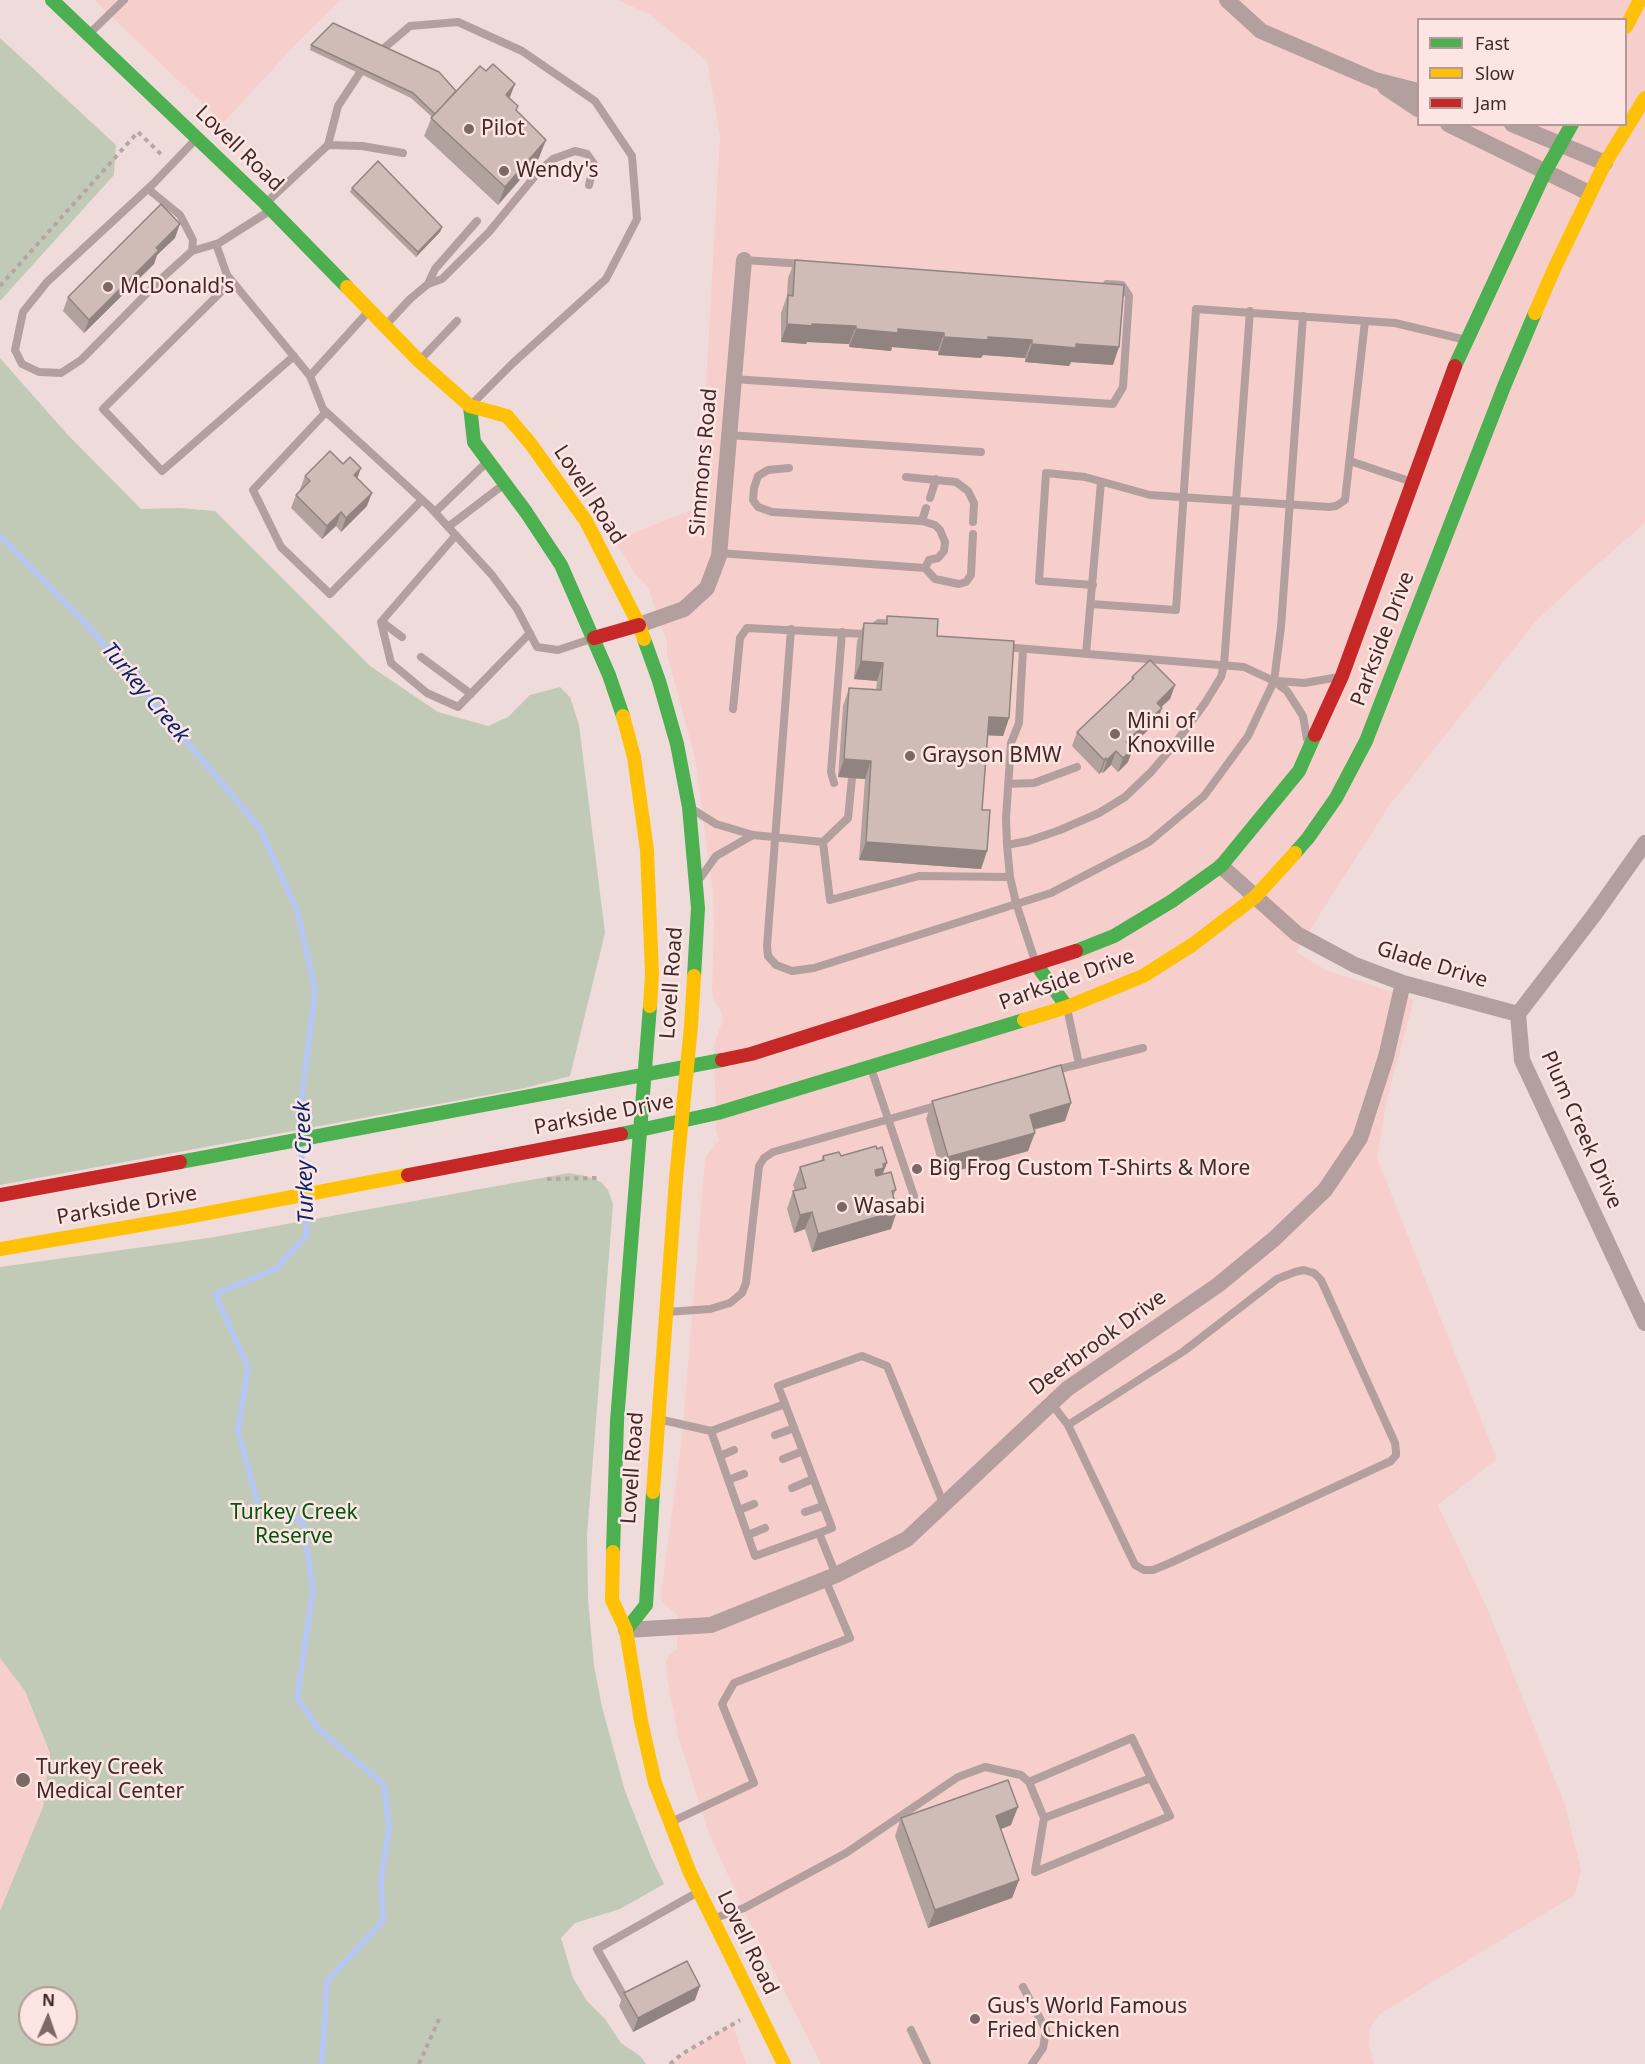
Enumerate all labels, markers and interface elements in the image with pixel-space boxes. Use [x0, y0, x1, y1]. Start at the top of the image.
legend [1417, 18, 1627, 126]
text: Fast [1475, 31, 1510, 55]
text: Slow [1475, 61, 1514, 85]
text: Jam [1475, 91, 1507, 115]
street label: Lovell Road [190, 101, 288, 197]
place label: Pilot [481, 116, 525, 142]
marker: Pilot [462, 122, 476, 136]
place label: Wendy's [516, 158, 599, 184]
marker: Wendy's [497, 164, 511, 178]
place label: McDonald's [120, 274, 234, 300]
marker: McDonald's [101, 280, 115, 294]
street label: Simmons Road [685, 387, 723, 537]
street label: Lovell Road [548, 441, 630, 549]
street label: Parkside Drive [1346, 568, 1420, 710]
water label: Turkey Creek [96, 638, 194, 748]
place label: Mini of Knoxville [1127, 709, 1215, 759]
marker: Mini of Knoxville [1108, 727, 1122, 741]
place label: Grayson BMW [922, 743, 1061, 769]
marker: Grayson BMW [903, 749, 917, 763]
street label: Lovell Road [656, 926, 688, 1040]
street label: Glade Drive [1374, 936, 1490, 994]
street label: Parkside Drive [996, 944, 1138, 1016]
street label: Plum Creek Drive [1535, 1047, 1627, 1213]
street label: Parkside Drive [532, 1089, 676, 1141]
water label: Turkey Creek [290, 1100, 320, 1224]
place label: Big Frog Custom T-Shirts & More [929, 1156, 1250, 1182]
marker: Big Frog Custom T-Shirts & More [910, 1162, 924, 1176]
street label: Parkside Drive [55, 1181, 199, 1231]
place label: Wasabi [854, 1194, 925, 1220]
marker: Wasabi [835, 1200, 849, 1214]
street label: Deerbrook Drive [1025, 1285, 1171, 1401]
street label: Lovell Road [617, 1411, 649, 1525]
park label: Turkey Creek Reserve [230, 1500, 358, 1550]
place label: Turkey Creek Medical Center [36, 1755, 184, 1805]
marker: Turkey Creek Medical Center [14, 1771, 32, 1789]
street label: Lovell Road [711, 1887, 783, 1999]
north arrow [18, 1986, 78, 2046]
text: N [42, 1989, 55, 2011]
place label: Gus's World Famous Fried Chicken [987, 1994, 1187, 2044]
marker: Gus's World Famous Fried Chicken [968, 2012, 982, 2026]

